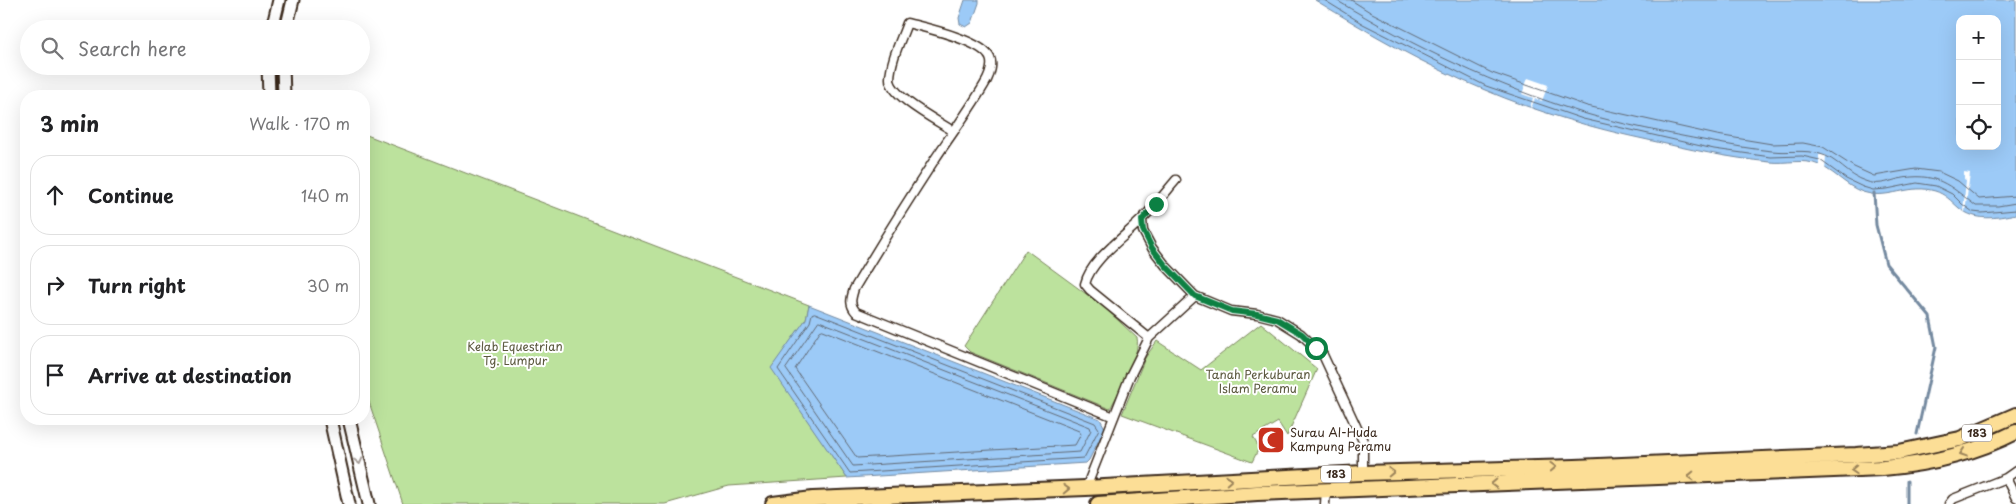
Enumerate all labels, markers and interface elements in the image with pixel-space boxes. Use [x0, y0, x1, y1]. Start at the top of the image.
map controls [1956, 15, 2001, 150]
button: + [1956, 15, 2001, 60]
search box [20, 20, 370, 75]
icon: search [38, 34, 66, 62]
text: Search here [78, 34, 187, 62]
button: − [1956, 60, 2001, 105]
button: locate [1956, 105, 2001, 150]
text: 3 min [40, 107, 99, 139]
text: Walk · 170 m [249, 111, 350, 135]
icon: ahead [41, 181, 69, 209]
text: Continue [88, 181, 174, 209]
text: 140 m [301, 183, 349, 207]
route end [1145, 193, 1168, 216]
icon: right [41, 271, 69, 299]
text: Turn right [88, 271, 186, 299]
text: 30 m [307, 273, 349, 297]
park label: Kelab Equestrian Tg. Lumpur [467, 337, 563, 369]
route start [1305, 337, 1328, 360]
icon: arrive [41, 361, 69, 389]
text: Arrive at destination [88, 361, 292, 389]
park label: Tanah Perkuburan Islam Peramu [1205, 365, 1311, 397]
place label: Surau Al-Huda Kampung Peramu [1290, 423, 1391, 455]
road number: 183 [1962, 424, 1992, 442]
mosque icon: Surau Al-Huda Kampung Peramu [1256, 425, 1286, 455]
one-way arrow [1960, 447, 1968, 457]
one-way arrow [353, 457, 364, 466]
one-way arrow [1550, 462, 1558, 473]
one-way arrow [1850, 464, 1858, 475]
road number: 183 [1321, 466, 1351, 482]
one-way arrow [1388, 467, 1395, 477]
one-way arrow [1687, 470, 1695, 481]
one-way arrow [1225, 475, 1233, 486]
one-way arrow [1490, 478, 1498, 489]
one-way arrow [1063, 483, 1071, 494]

